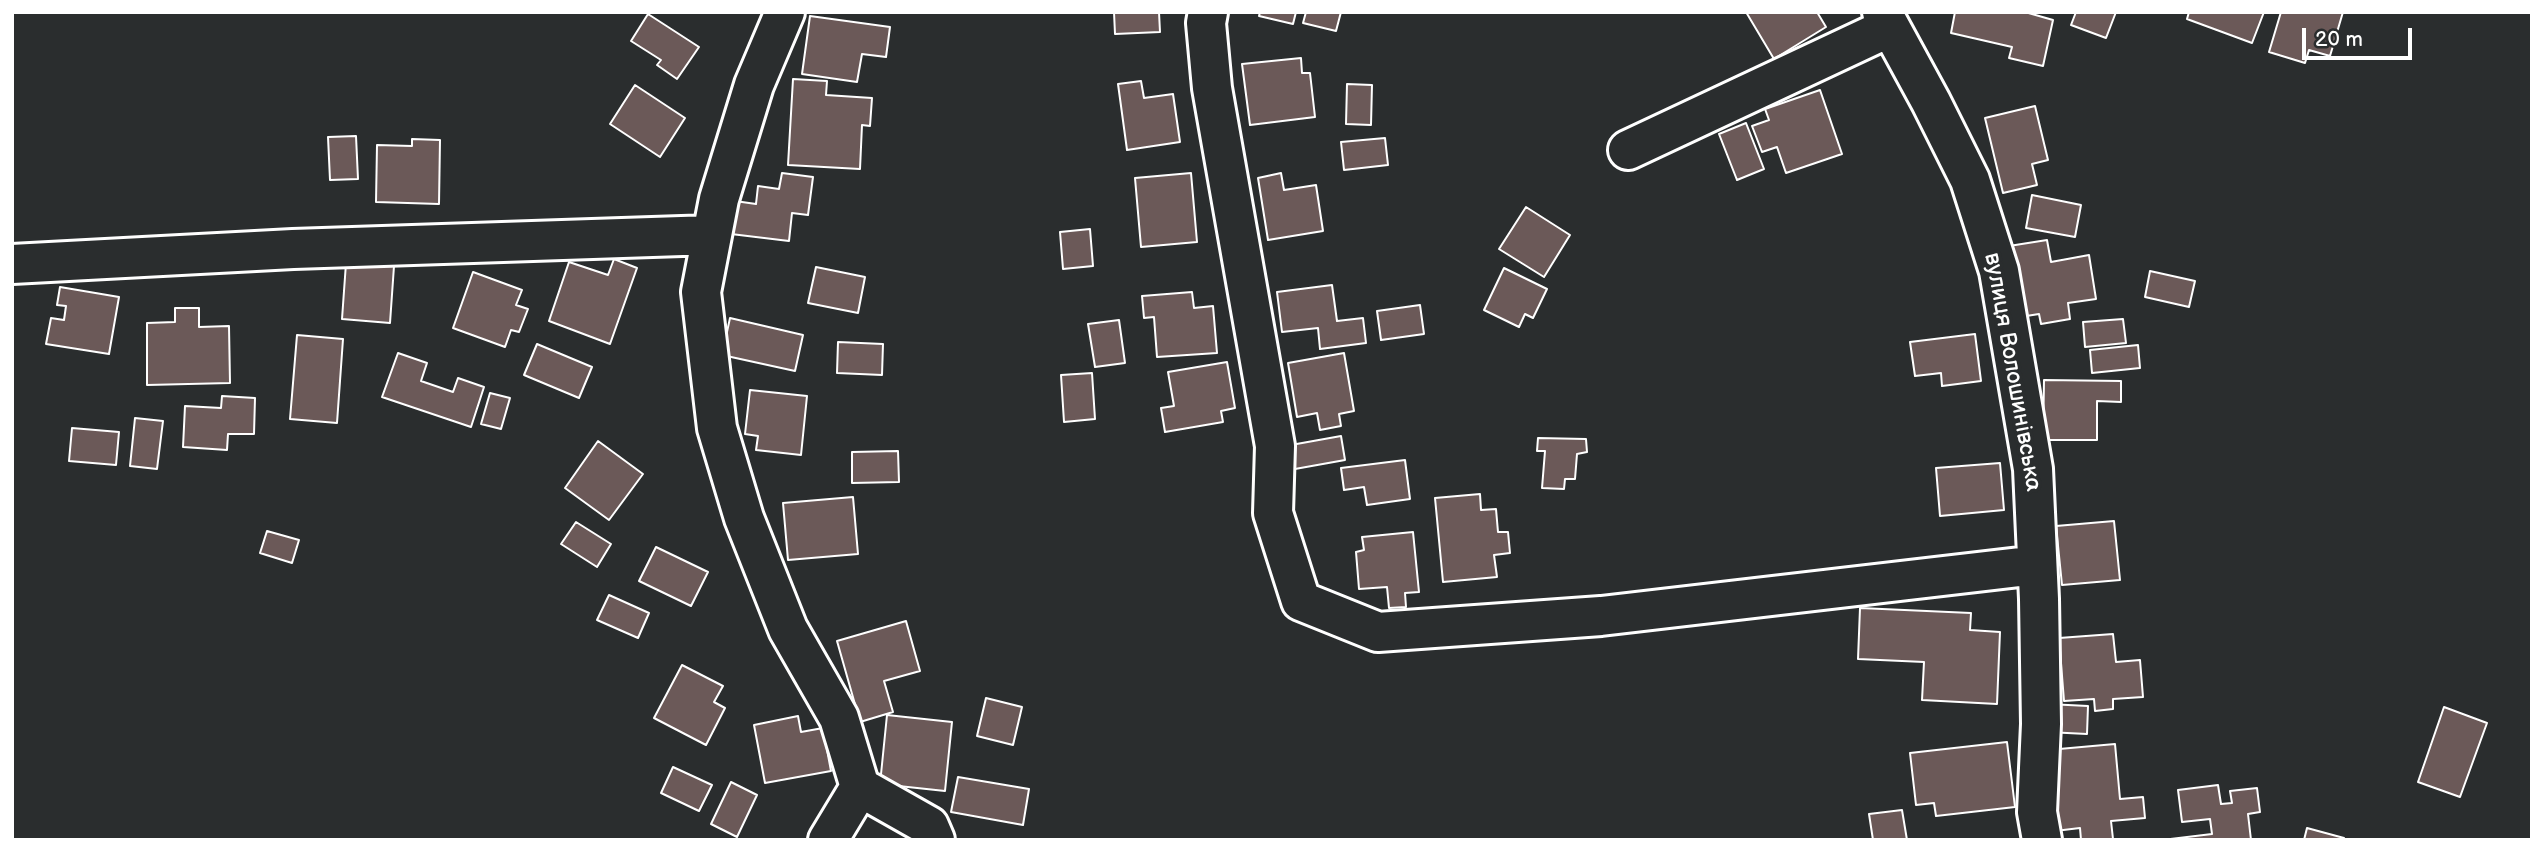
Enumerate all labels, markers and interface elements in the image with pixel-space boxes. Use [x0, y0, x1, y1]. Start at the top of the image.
scale bar [2306, 14, 2416, 58]
text: 20 m [2315, 27, 2363, 52]
street label: вулиця Волошинівська [1977, 250, 2047, 494]

